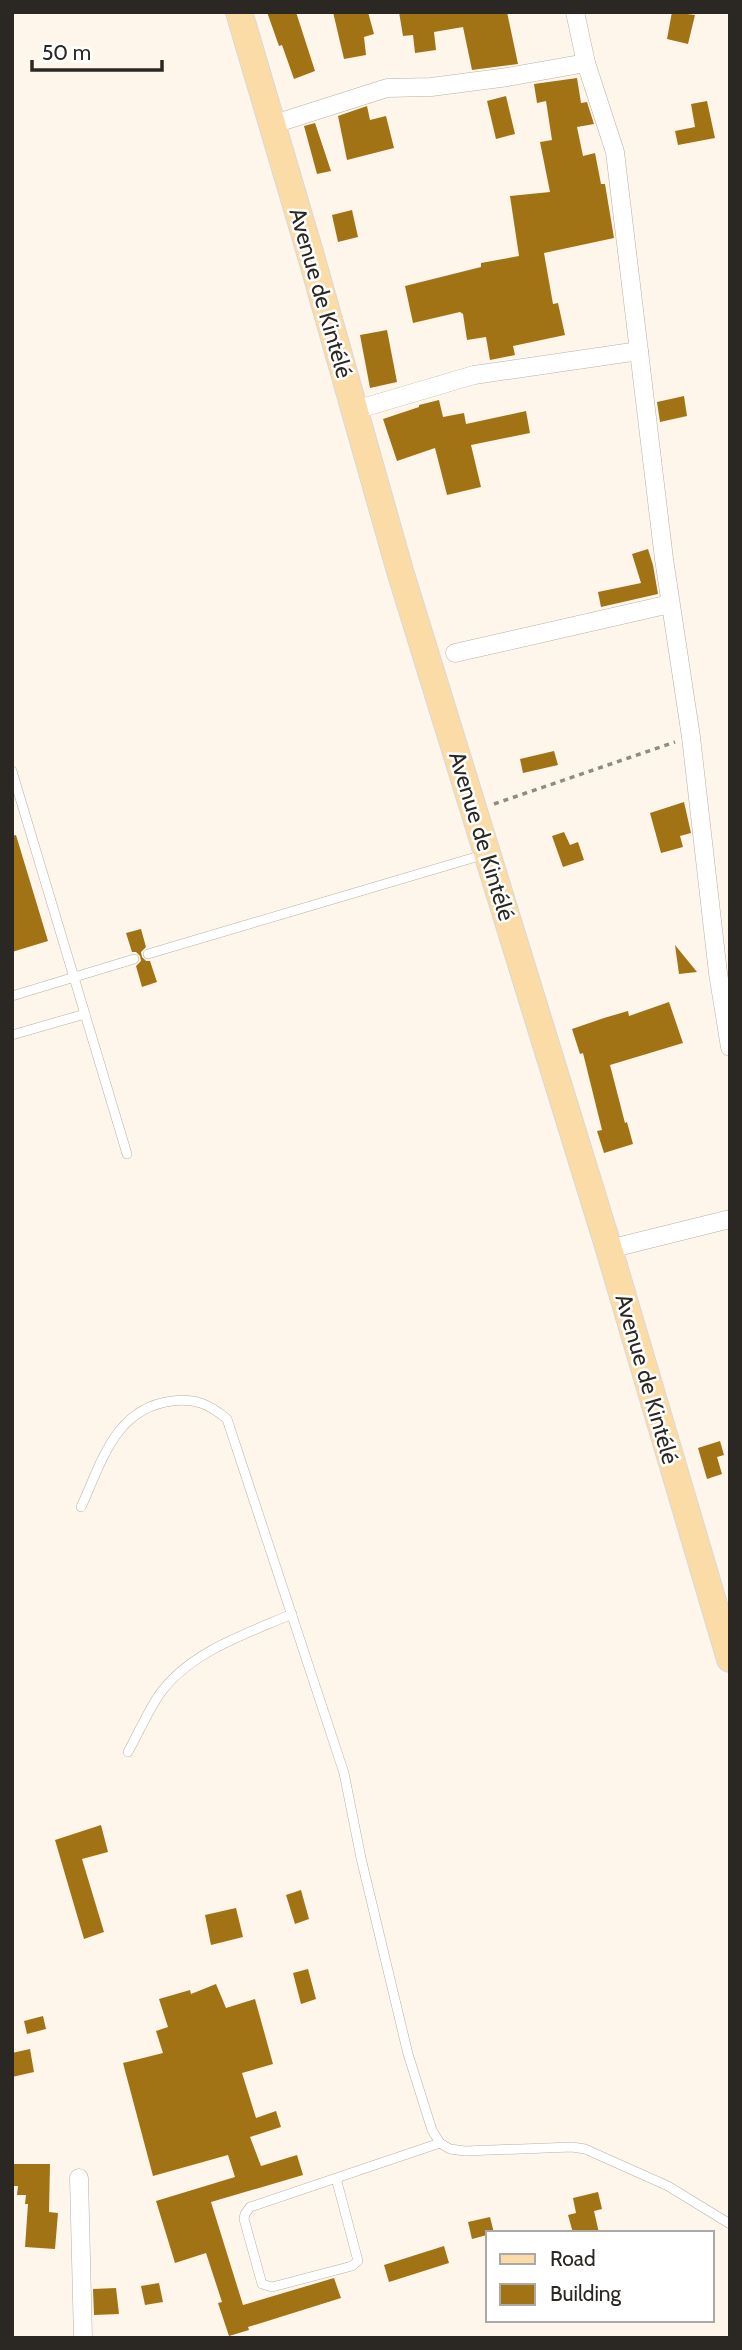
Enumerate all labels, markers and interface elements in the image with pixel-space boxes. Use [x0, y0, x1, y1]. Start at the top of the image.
scale bar [32, 28, 161, 72]
text: 50 m [42, 40, 91, 65]
street label: Avenue de Kintélé [283, 205, 359, 381]
street label: Avenue de Kintélé [443, 748, 521, 924]
street label: Avenue de Kintélé [609, 1291, 685, 1467]
legend [486, 2231, 714, 2322]
text: Road [550, 2246, 596, 2271]
text: Building [550, 2281, 622, 2306]

